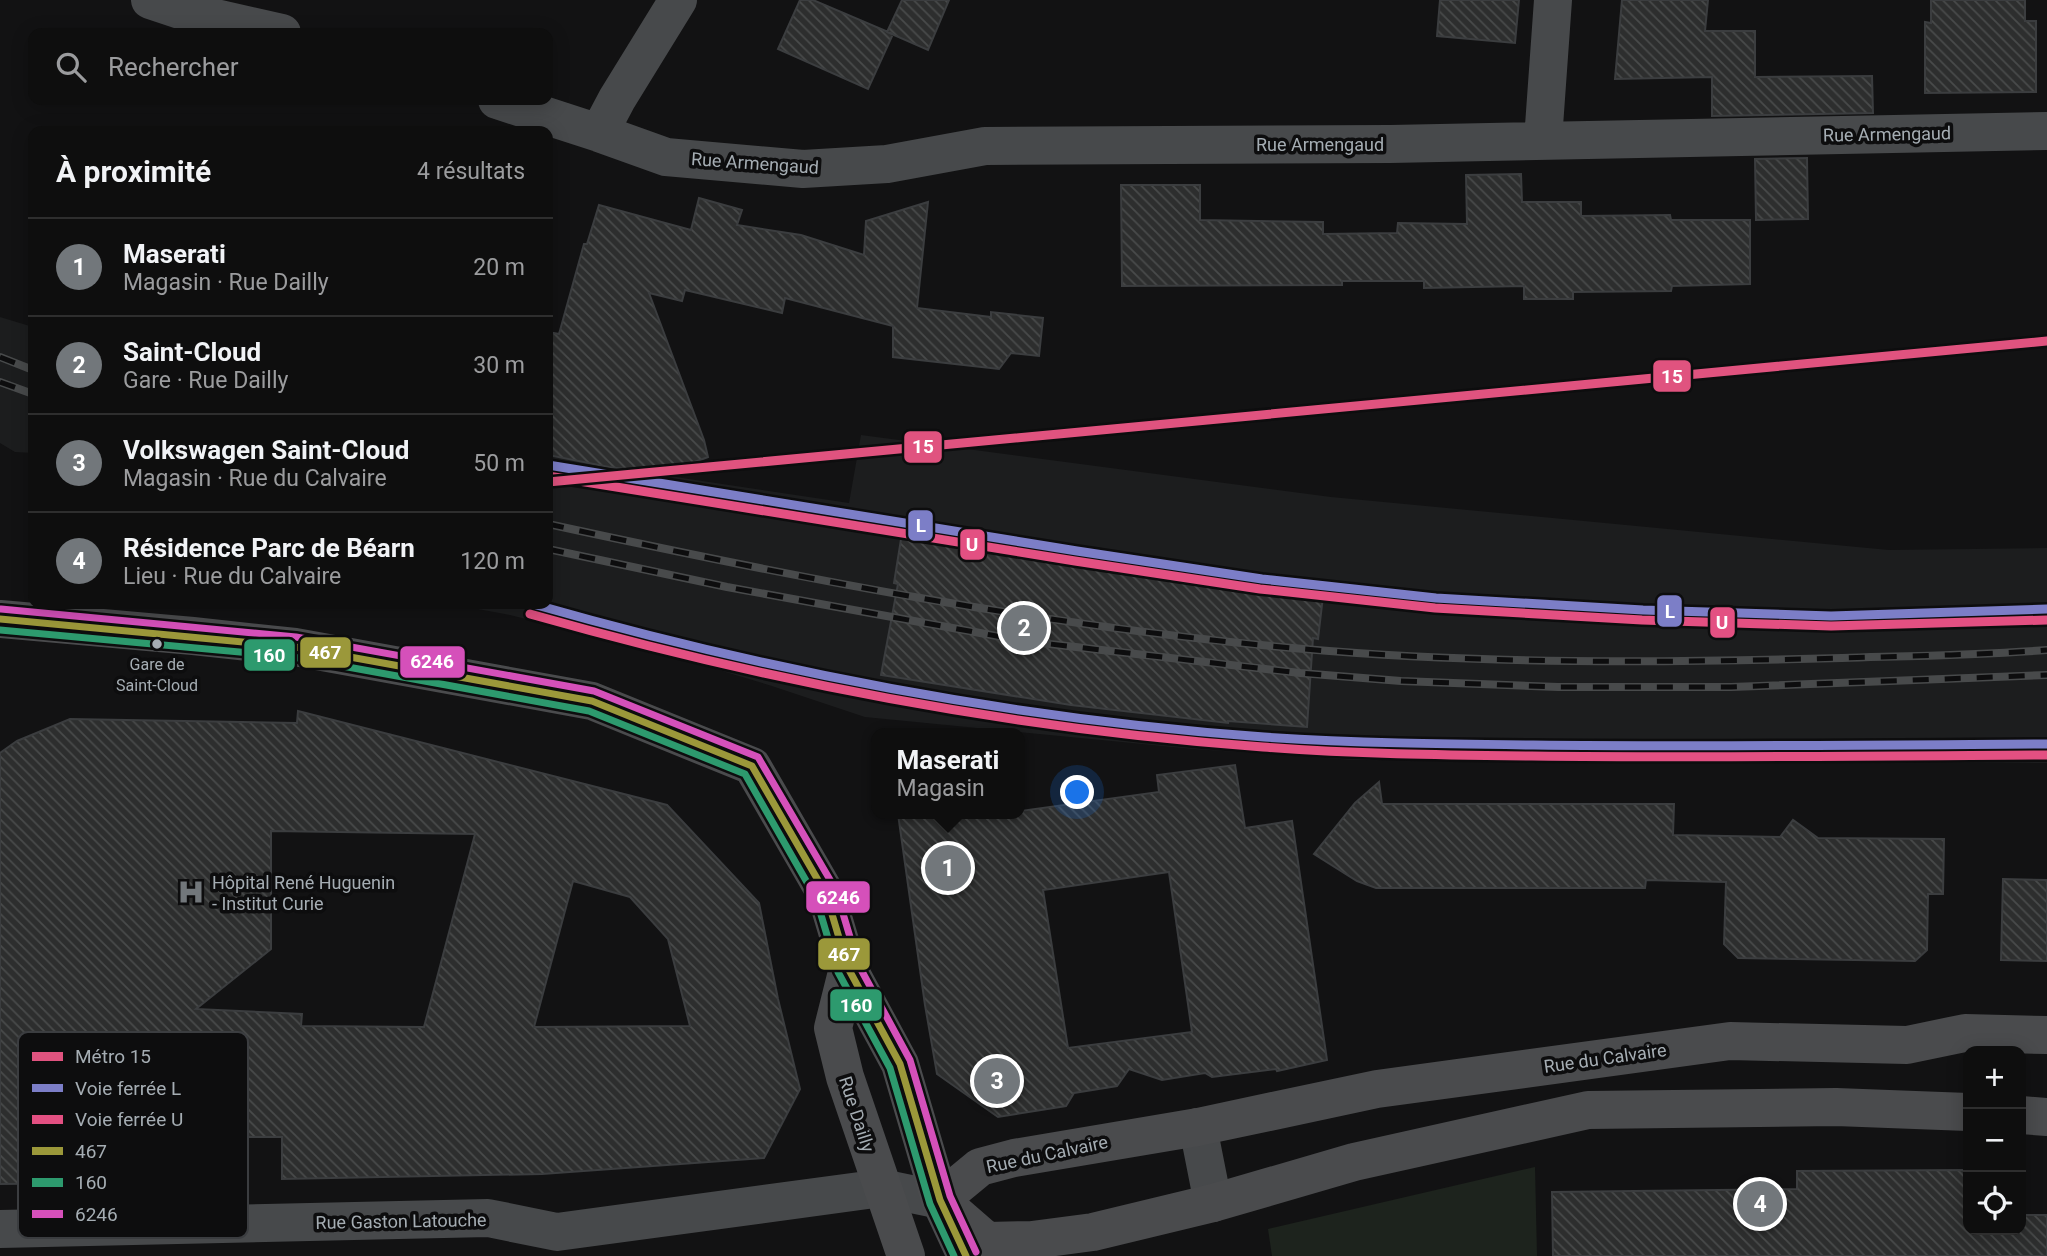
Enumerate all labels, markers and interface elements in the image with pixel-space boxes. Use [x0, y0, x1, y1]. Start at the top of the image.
search box [28, 28, 553, 105]
icon: search [52, 48, 90, 86]
text: Rechercher [108, 52, 239, 82]
street label: Rue Armengaud [1823, 122, 1951, 146]
street label: Rue Armengaud [1256, 134, 1384, 155]
street label: Rue Armengaud [690, 148, 820, 178]
text: À proximité [56, 154, 211, 189]
text: 4 résultats [417, 158, 525, 185]
text: Maserati [123, 239, 226, 269]
text: 1 [72, 254, 86, 281]
text: 20 m [473, 254, 525, 281]
text: Magasin · Rue Dailly [123, 269, 329, 296]
text: Saint-Cloud [123, 337, 261, 367]
text: 2 [72, 352, 86, 379]
text: 30 m [473, 352, 525, 379]
line badge: 15 [1652, 359, 1692, 393]
text: 15 [1661, 365, 1683, 388]
text: Gare · Rue Dailly [123, 367, 288, 394]
line badge: 15 [903, 430, 943, 464]
text: Volkswagen Saint-Cloud [123, 435, 409, 465]
text: 15 [912, 435, 934, 458]
text: 3 [72, 450, 86, 477]
text: 50 m [473, 450, 525, 477]
text: Magasin · Rue du Calvaire [123, 465, 387, 492]
line badge: L [907, 509, 934, 542]
text: L [916, 514, 926, 537]
line badge: U [959, 528, 986, 561]
text: Résidence Parc de Béarn [123, 533, 415, 563]
text: U [966, 533, 978, 556]
text: 4 [72, 548, 86, 575]
text: 120 m [460, 548, 525, 575]
text: Lieu · Rue du Calvaire [123, 563, 341, 590]
line badge: L [1656, 594, 1683, 628]
text: L [1665, 600, 1675, 623]
pin: 2 [1001, 602, 1047, 654]
line badge: U [1709, 606, 1736, 639]
text: U [1716, 611, 1728, 634]
line badge: 467 [299, 636, 352, 669]
marker: Gare de Saint-Cloud [150, 637, 164, 651]
line badge: 160 [243, 638, 296, 672]
text: 467 [309, 641, 341, 664]
text: 160 [253, 644, 285, 667]
line badge: 6246 [399, 645, 466, 679]
text: 6246 [410, 650, 454, 673]
place label: Gare de Saint-Cloud [116, 655, 198, 695]
popup [871, 728, 1025, 819]
text: Maserati [897, 745, 999, 775]
text: Magasin [897, 775, 985, 802]
your location [1060, 775, 1094, 809]
pin: 1 [925, 842, 971, 894]
place label: Hôpital René Huguenin - Institut Curie [212, 872, 395, 914]
hospital icon: Hôpital René Huguenin - Institut Curie [176, 877, 206, 907]
line badge: 6246 [805, 880, 871, 914]
text: 6246 [816, 886, 860, 909]
line badge: 467 [817, 937, 871, 971]
text: 467 [828, 943, 860, 966]
line badge: 160 [829, 988, 883, 1022]
text: 160 [840, 994, 872, 1017]
legend [18, 1032, 248, 1238]
street label: Rue du Calvaire [1542, 1039, 1668, 1077]
text: Métro 15 [75, 1045, 151, 1068]
map controls [1963, 1046, 2026, 1235]
button: + [1963, 1046, 2026, 1109]
pin: 3 [974, 1055, 1020, 1107]
street label: Rue Dailly [835, 1074, 879, 1155]
text: Voie ferrée L [75, 1077, 181, 1100]
text: Voie ferrée U [75, 1108, 183, 1131]
button: − [1963, 1109, 2026, 1172]
street label: Rue du Calvaire [984, 1131, 1110, 1177]
text: 467 [75, 1140, 107, 1163]
text: 160 [75, 1171, 107, 1194]
button: locate [1963, 1172, 2026, 1235]
pin: 4 [1737, 1178, 1783, 1230]
text: 6246 [75, 1203, 118, 1226]
street label: Rue Gaston Latouche [315, 1209, 487, 1233]

